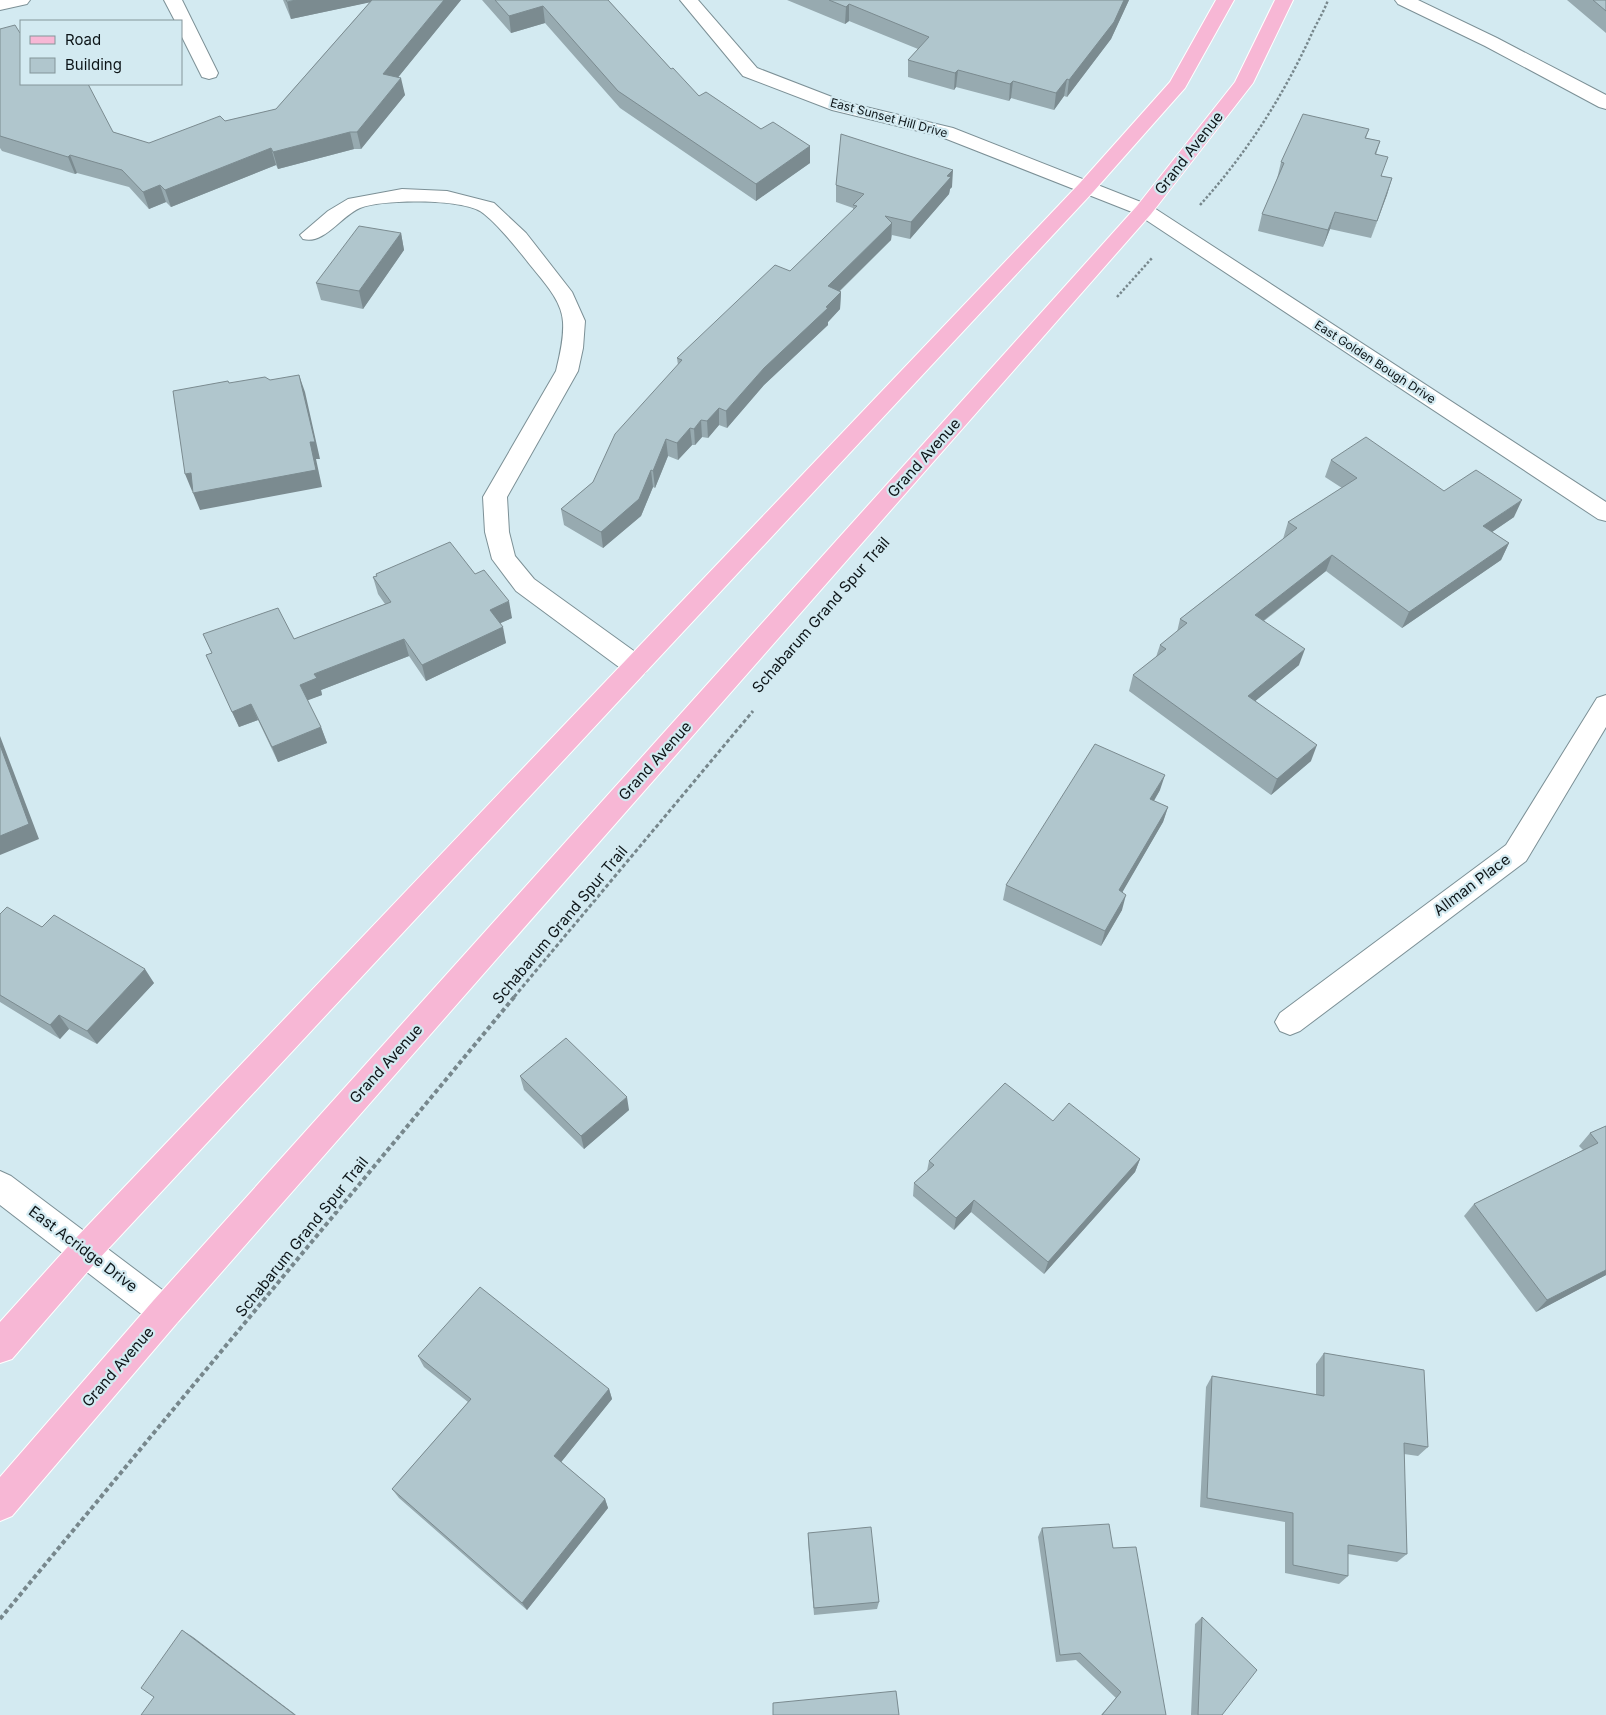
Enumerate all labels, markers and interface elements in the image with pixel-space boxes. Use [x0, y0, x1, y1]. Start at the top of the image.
legend [20, 20, 182, 85]
text: Road [65, 30, 101, 49]
text: Building [65, 55, 122, 74]
street label: East Sunset Hill Drive [829, 95, 949, 140]
street label: Grand Avenue [1150, 107, 1227, 198]
street label: East Golden Bough Drive [1312, 317, 1439, 406]
street label: Grand Avenue [883, 414, 964, 501]
street label: Schabarum Grand Spur Trail [748, 533, 894, 697]
street label: Grand Avenue [614, 717, 695, 804]
street label: Schabarum Grand Spur Trail [488, 842, 631, 1008]
street label: Allman Place [1430, 850, 1514, 920]
street label: Grand Avenue [345, 1020, 426, 1107]
street label: Schabarum Grand Spur Trail [231, 1153, 372, 1321]
street label: East Acridge Drive [25, 1201, 142, 1296]
street label: Grand Avenue [78, 1323, 158, 1411]

